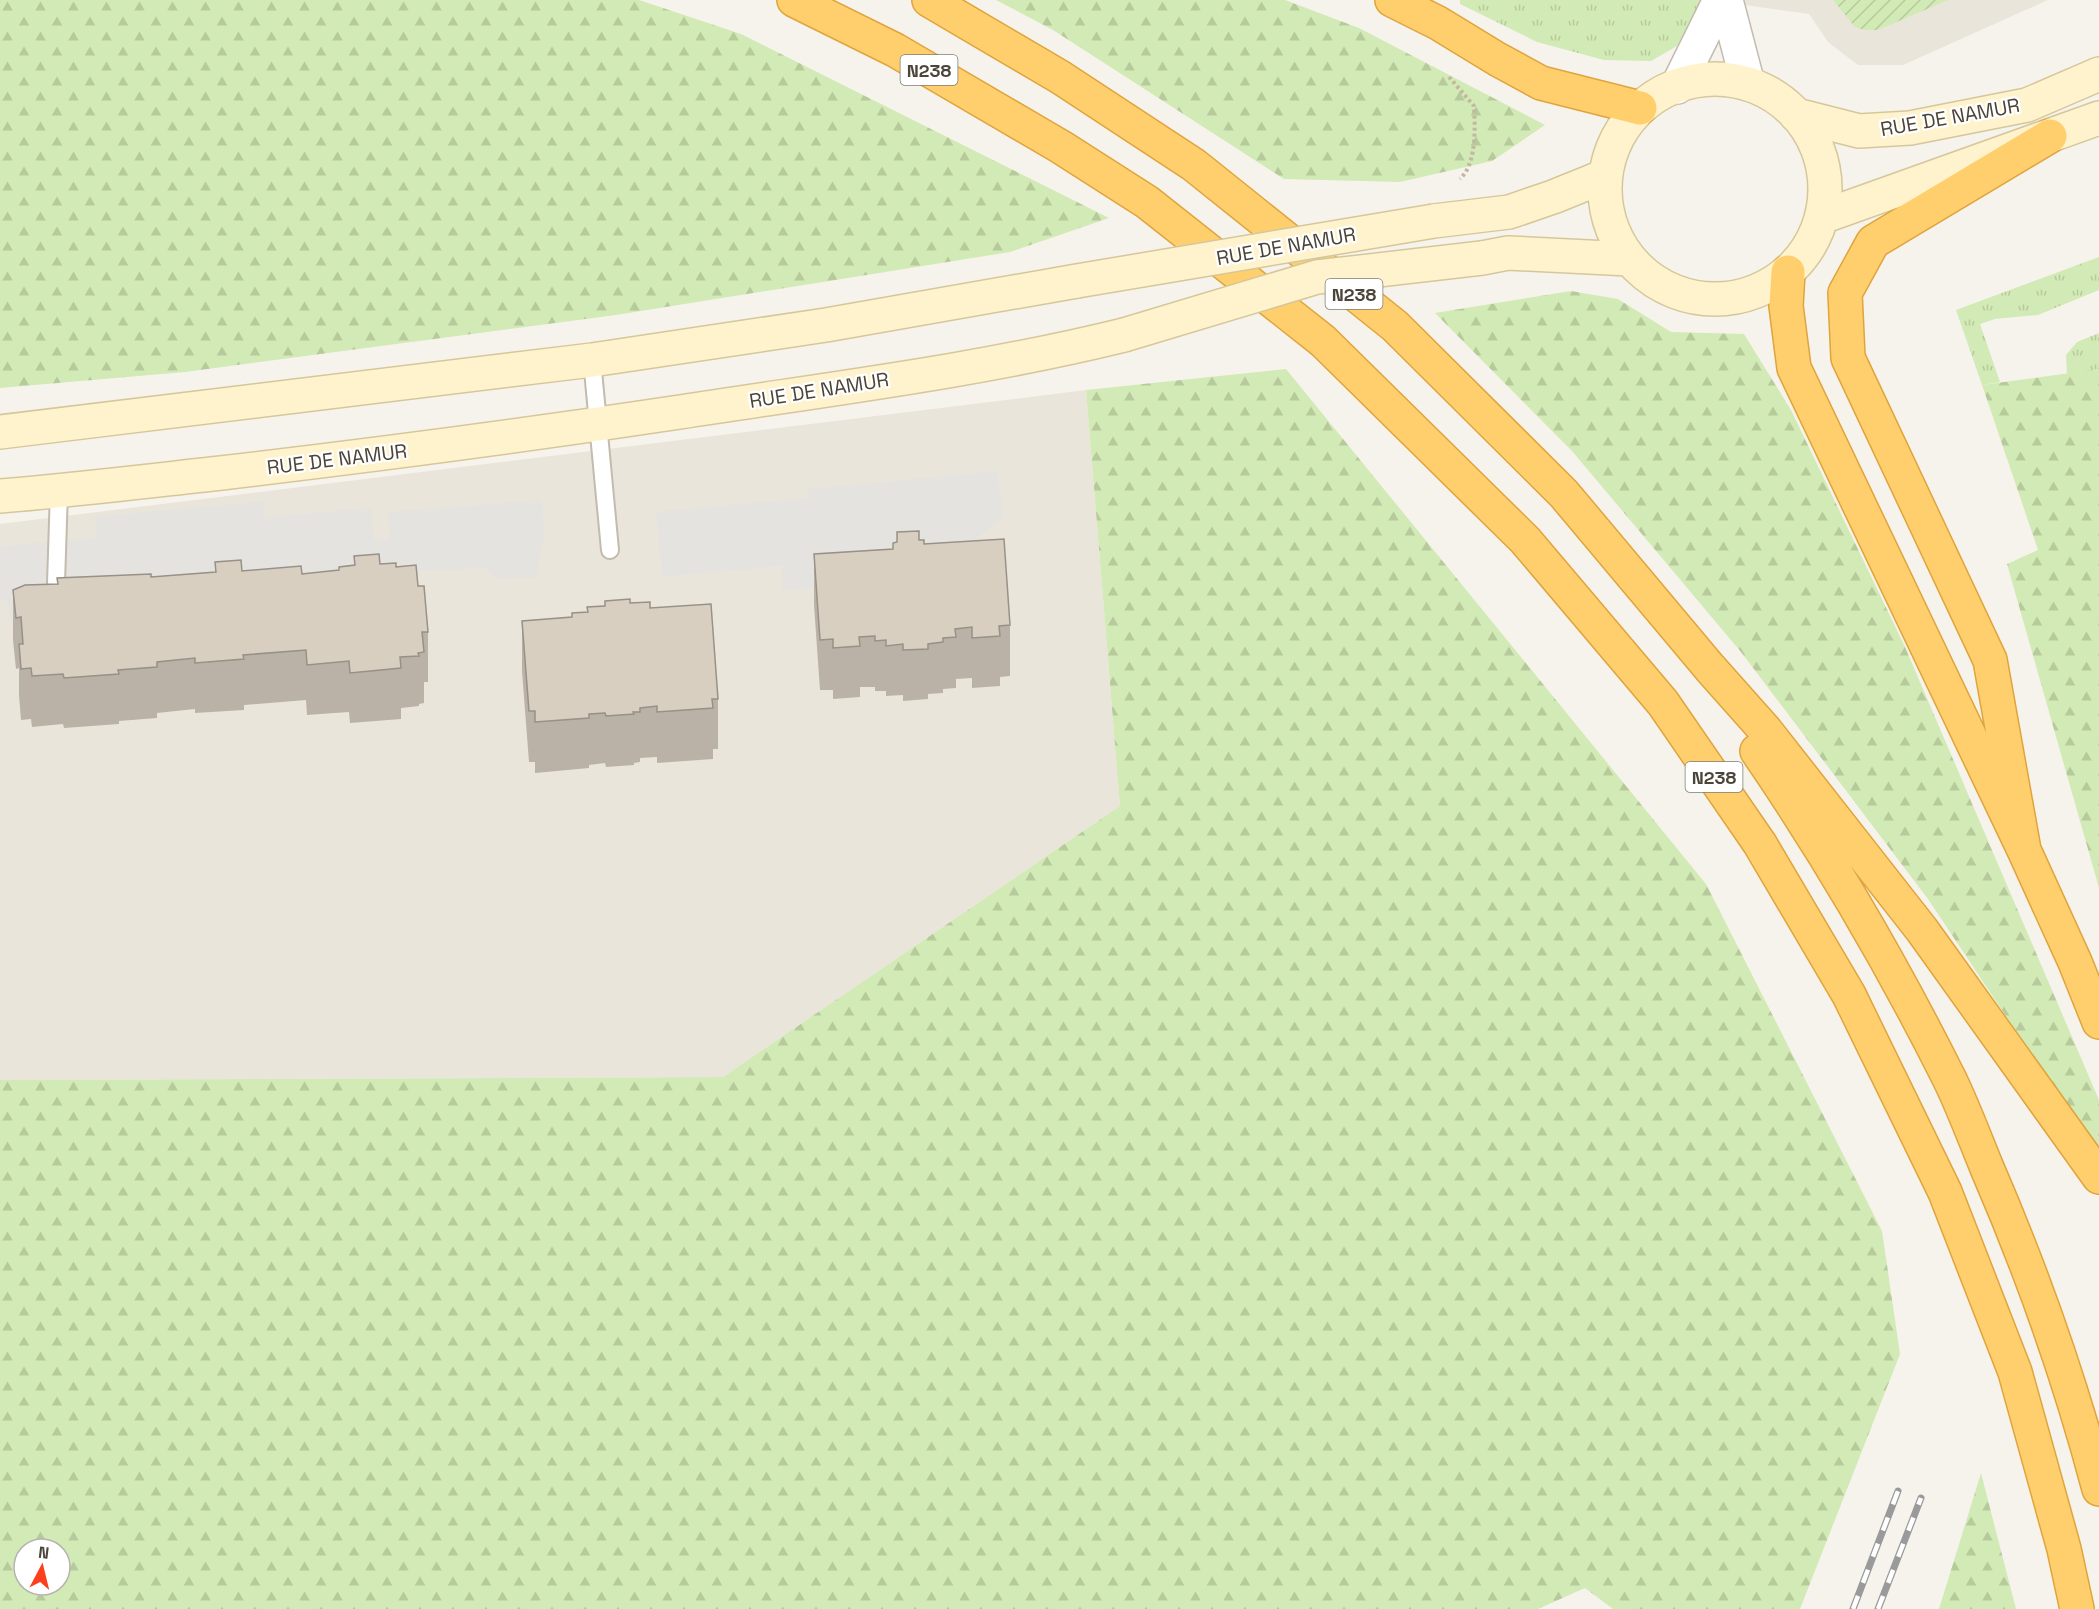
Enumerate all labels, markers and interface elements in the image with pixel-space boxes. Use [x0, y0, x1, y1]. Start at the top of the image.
road number: N238 [900, 55, 958, 85]
street label: RUE DE NAMUR [1878, 92, 2022, 142]
street label: RUE DE NAMUR [1214, 221, 1358, 271]
road number: N238 [1326, 279, 1382, 309]
street label: RUE DE NAMUR [747, 366, 891, 414]
street label: RUE DE NAMUR [265, 437, 409, 481]
road number: N238 [1686, 762, 1742, 792]
north arrow [12, 1537, 72, 1597]
text: N [37, 1542, 50, 1564]

